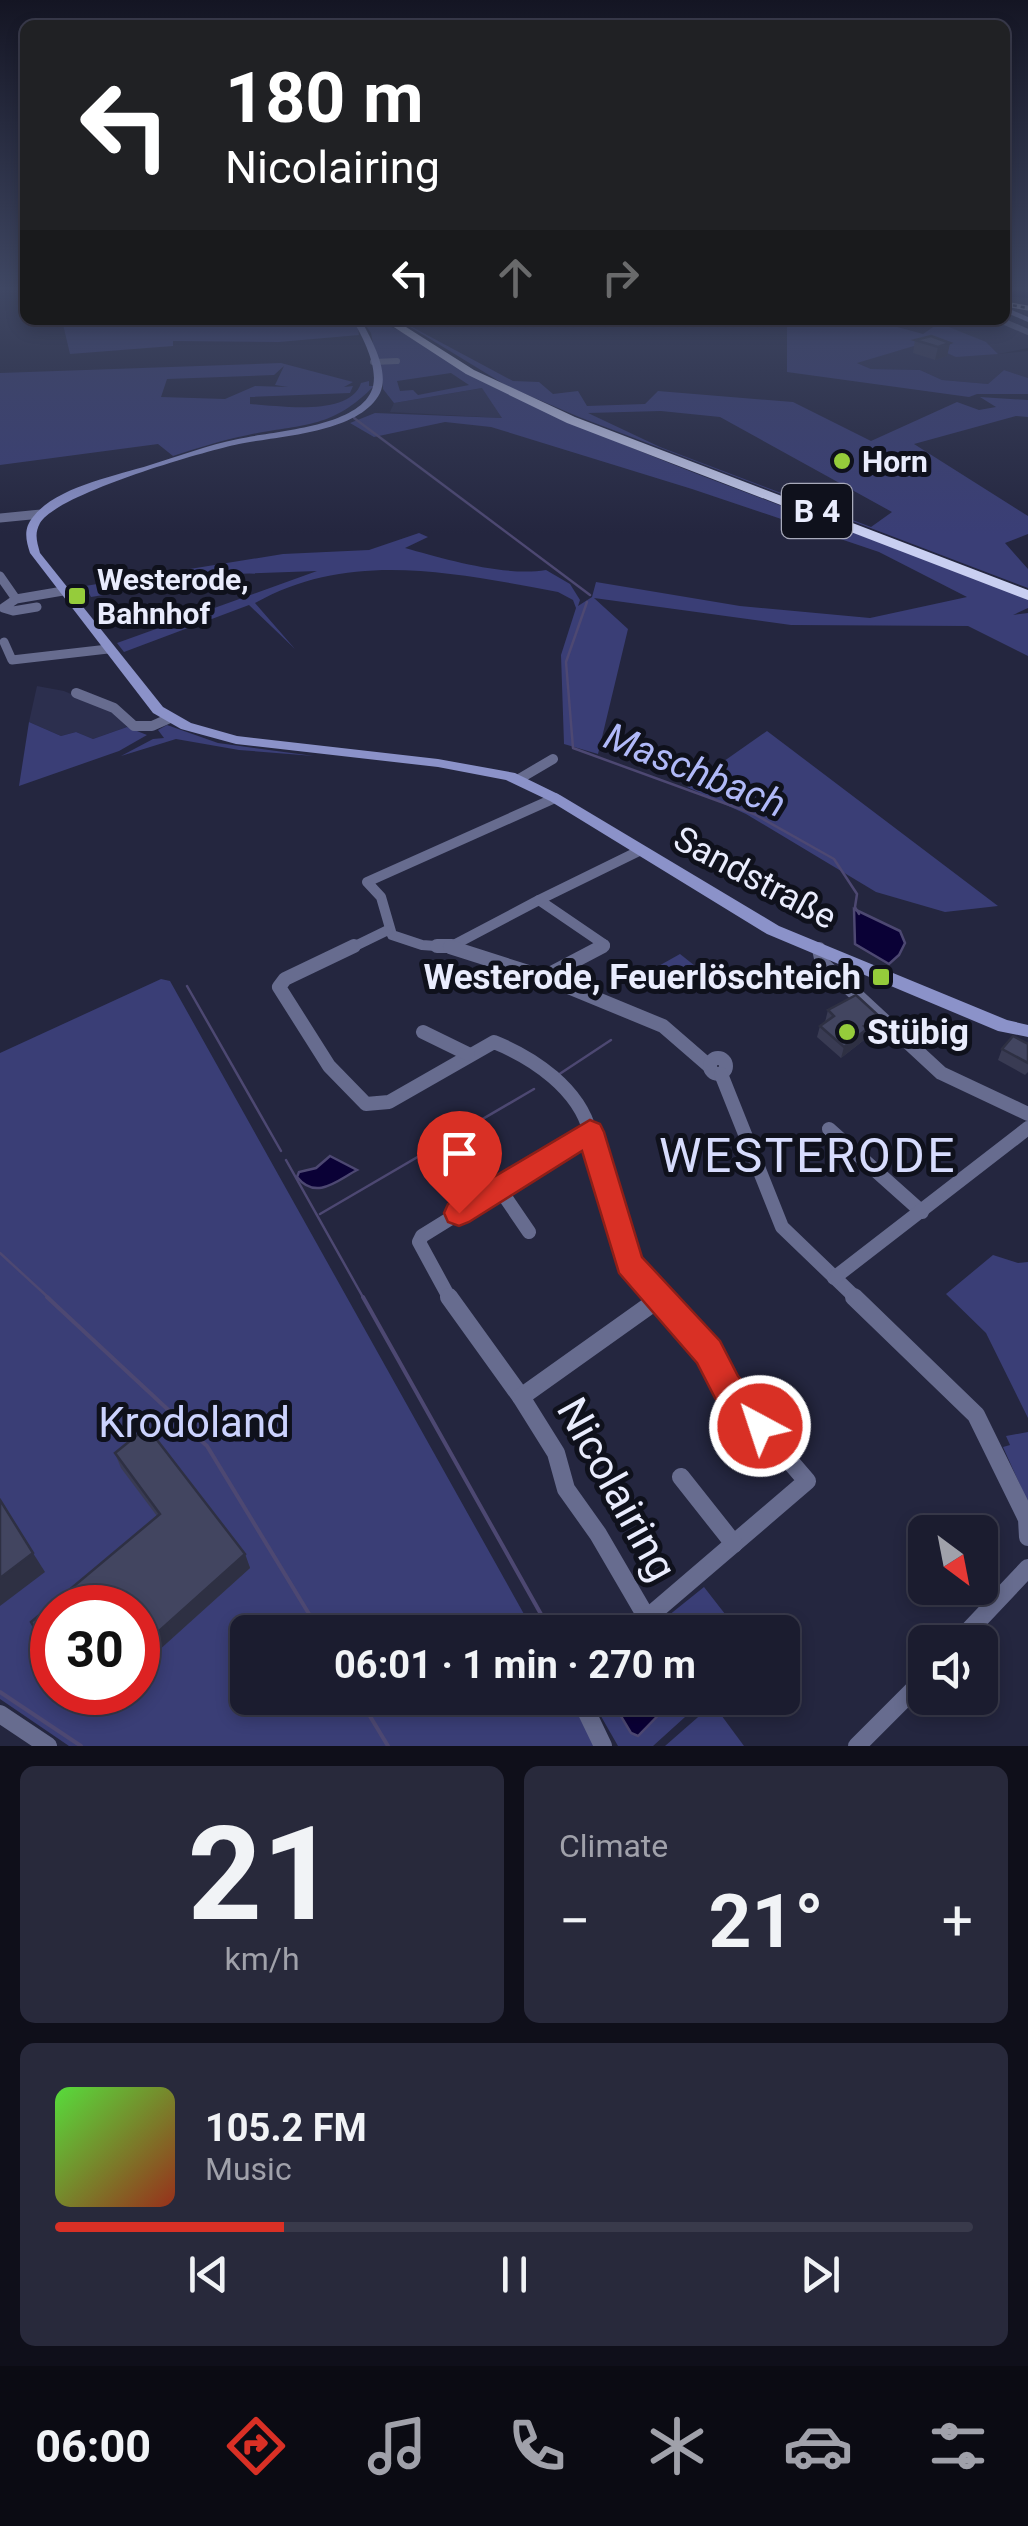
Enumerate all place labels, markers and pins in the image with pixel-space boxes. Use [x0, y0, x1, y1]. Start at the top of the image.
place label: Horn [862, 444, 928, 479]
marker: Horn [831, 450, 853, 472]
place label: Westerode, Bahnhof [97, 562, 249, 631]
marker: Westerode, Bahnhof [66, 585, 88, 607]
place label: Westerode, Feuerlöschteich [424, 957, 861, 998]
marker: Westerode, Feuerlöschteich [870, 966, 892, 988]
place label: Stübig [867, 1012, 969, 1053]
marker: Stübig [836, 1021, 858, 1043]
pin [417, 1111, 502, 1214]

